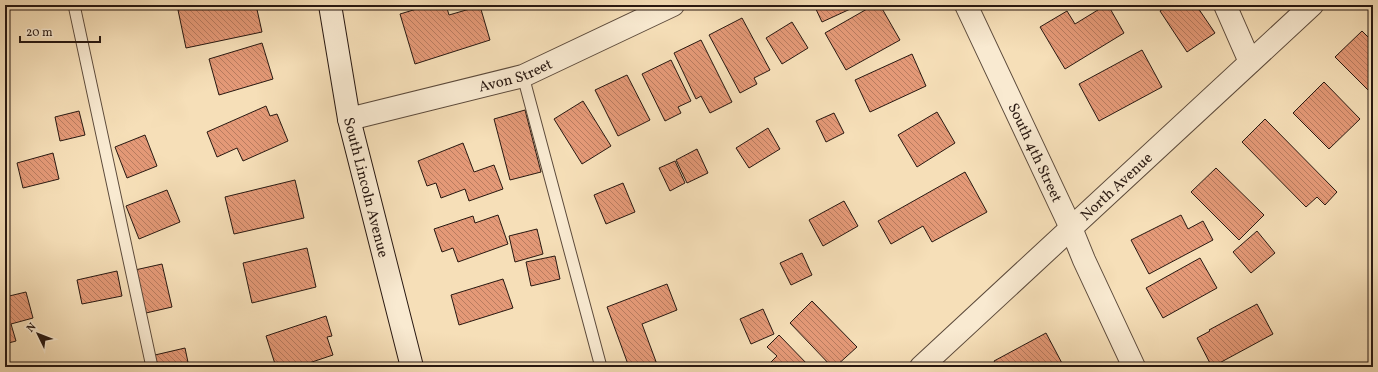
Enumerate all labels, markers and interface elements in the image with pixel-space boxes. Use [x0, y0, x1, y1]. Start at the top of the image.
scale bar [20, 18, 100, 44]
text: 20 m [26, 25, 53, 41]
street label: Avon Street [477, 55, 556, 99]
street label: South 4th Street [1002, 100, 1066, 206]
street label: South Lincoln Avenue [337, 115, 393, 260]
street label: North Avenue [1076, 149, 1158, 226]
north arrow [18, 314, 58, 354]
text: N [24, 320, 40, 336]

